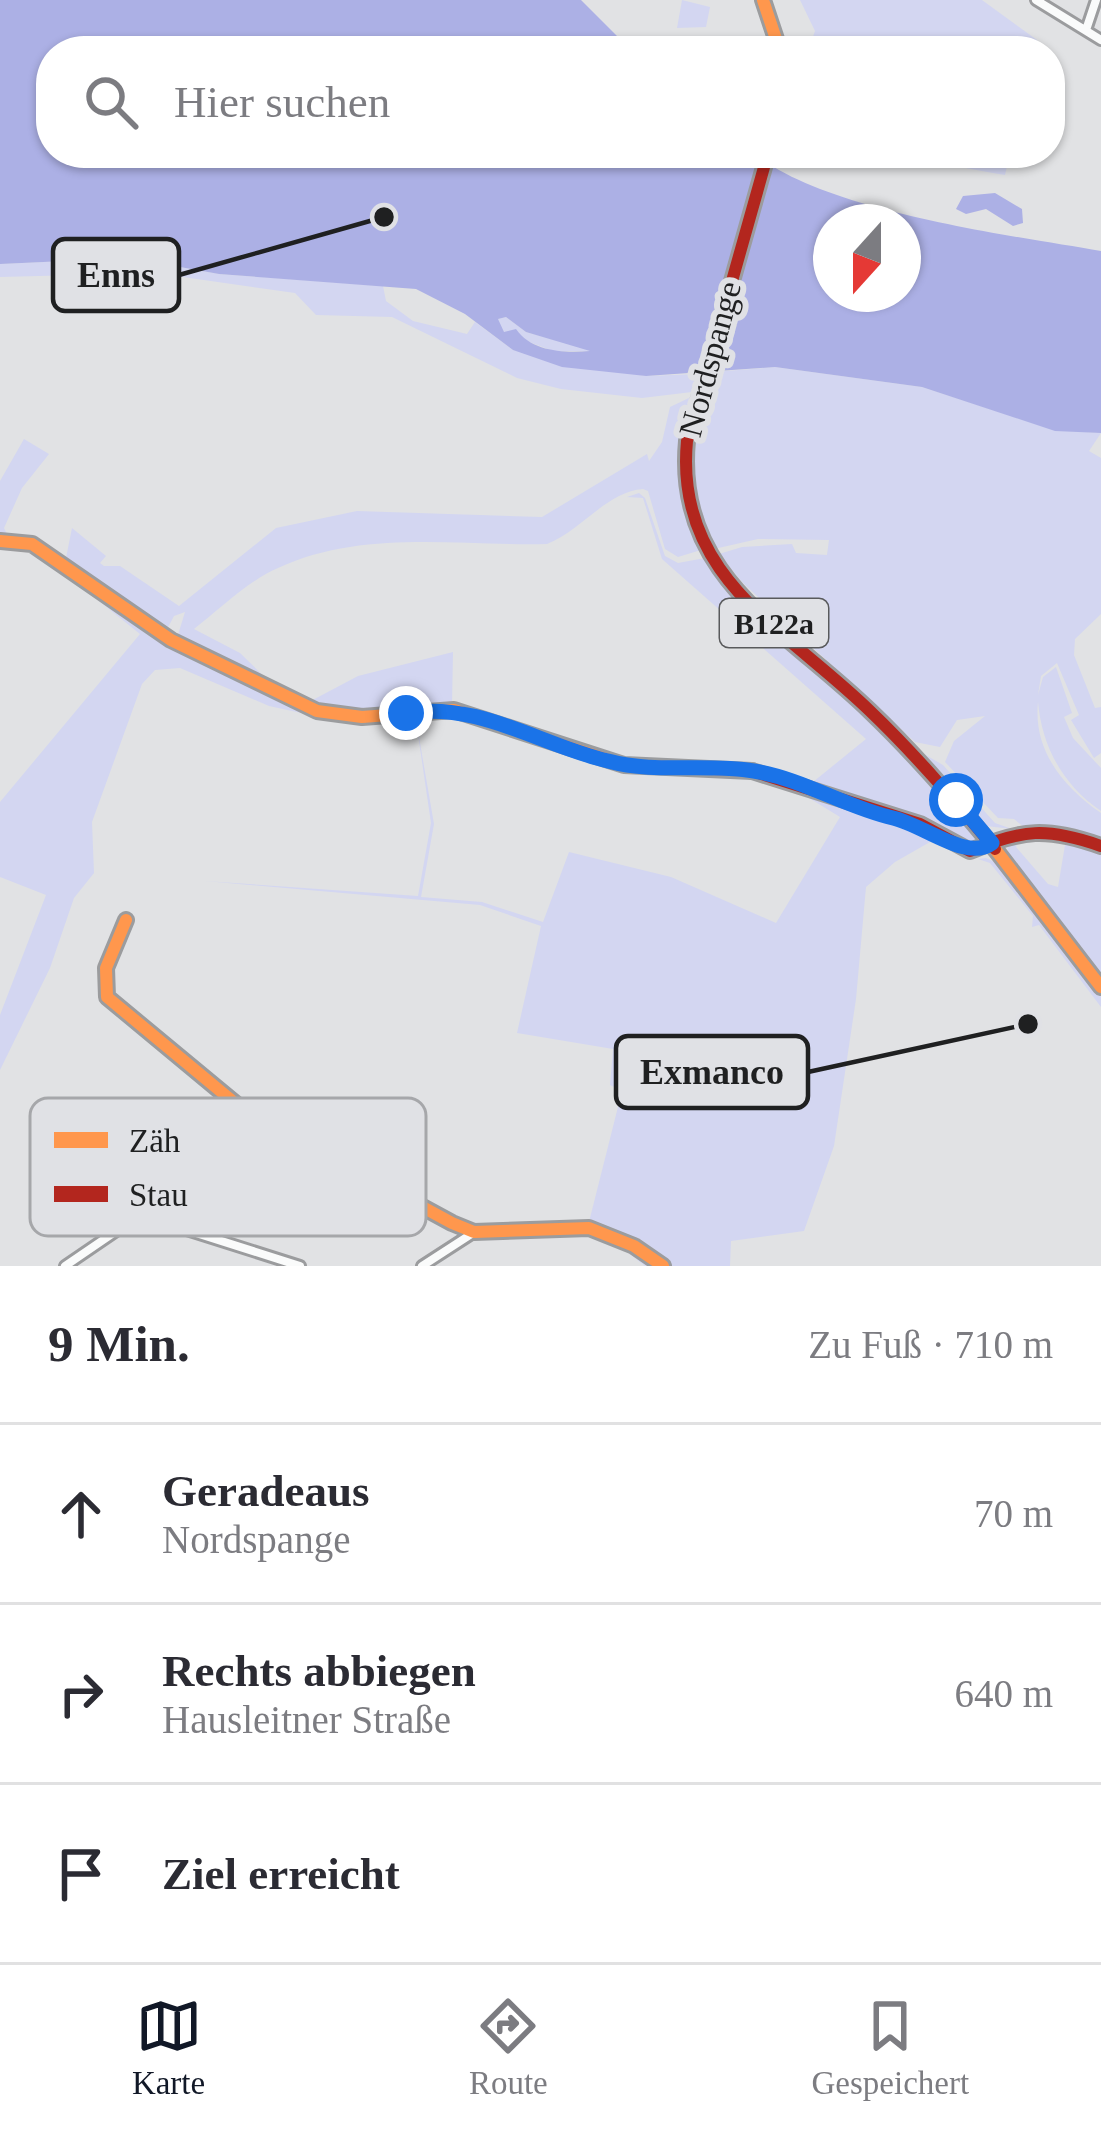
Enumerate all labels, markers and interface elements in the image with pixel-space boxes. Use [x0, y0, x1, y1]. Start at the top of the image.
search box [36, 36, 1065, 168]
icon: search [78, 69, 144, 135]
text: Hier suchen [174, 77, 390, 127]
north arrow [813, 204, 921, 312]
callout: Enns [53, 239, 179, 311]
text: Enns [77, 255, 155, 295]
street label: Nordspange [672, 277, 748, 441]
road number: B122a [720, 599, 828, 647]
route end [379, 686, 433, 740]
route start [929, 773, 983, 827]
callout: Exmanco [616, 1036, 808, 1108]
text: Exmanco [640, 1052, 784, 1092]
legend [30, 1098, 426, 1236]
text: Zäh [129, 1123, 181, 1159]
text: Stau [129, 1177, 188, 1213]
text: 9 Min. [48, 1316, 190, 1372]
text: Zu Fuß · 710 m [808, 1323, 1053, 1366]
text: Geradeaus [162, 1466, 370, 1516]
icon: ahead [48, 1481, 114, 1547]
text: 70 m [974, 1492, 1053, 1535]
text: Nordspange [162, 1518, 350, 1561]
text: Rechts abbiegen [162, 1646, 476, 1696]
icon: right [48, 1661, 114, 1727]
text: 640 m [954, 1672, 1053, 1715]
text: Hausleitner Straße [162, 1698, 451, 1741]
icon: arrive [48, 1841, 114, 1907]
text: Ziel erreicht [162, 1849, 400, 1899]
tab: Karte [132, 1993, 205, 2102]
tab: Route [469, 1993, 548, 2102]
tab: Gespeichert [812, 1993, 969, 2102]

